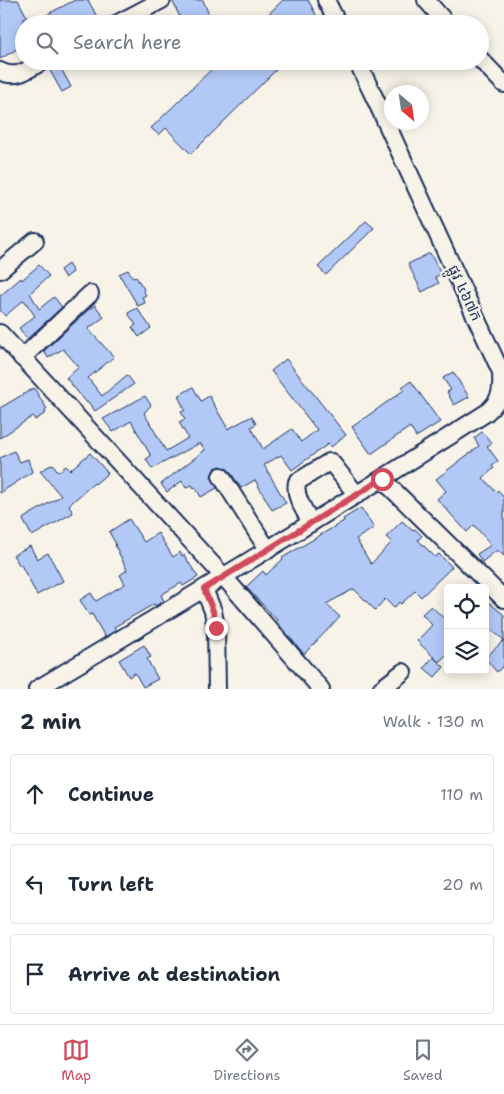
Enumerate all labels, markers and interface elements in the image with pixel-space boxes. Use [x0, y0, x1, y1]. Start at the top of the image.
search box [15, 15, 489, 70]
icon: search [33, 29, 61, 57]
text: Search here [73, 30, 182, 55]
north arrow [384, 85, 429, 130]
street label: ផ្លូវ ៤៦៧ក [440, 262, 487, 326]
route start [371, 468, 394, 491]
map controls [444, 584, 489, 674]
button: locate [444, 584, 489, 629]
route end [205, 617, 228, 640]
button: layers [444, 629, 489, 674]
text: 2 min [20, 708, 81, 736]
text: Walk · 130 m [383, 711, 484, 732]
icon: ahead [21, 780, 49, 808]
text: Continue [68, 782, 154, 807]
text: 110 m [440, 784, 483, 805]
icon: left [21, 870, 49, 898]
text: Turn left [68, 872, 154, 897]
text: 20 m [442, 874, 483, 895]
icon: arrive [21, 960, 49, 988]
text: Arrive at destination [68, 962, 280, 987]
tab: Map [61, 1036, 91, 1084]
tab: Directions [214, 1036, 281, 1084]
tab: Saved [403, 1036, 443, 1084]

